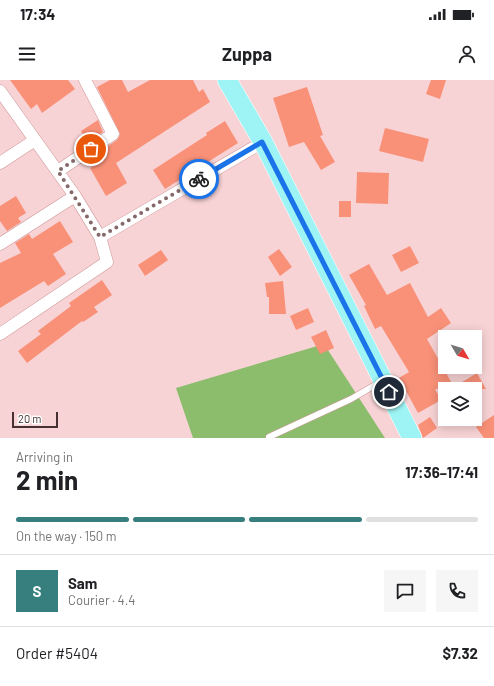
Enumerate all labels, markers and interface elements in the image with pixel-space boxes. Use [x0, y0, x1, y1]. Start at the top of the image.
text: 17:34 [20, 5, 55, 23]
icon: menu [16, 43, 38, 65]
text: Zuppa [222, 43, 272, 65]
icon: person [456, 43, 478, 65]
pin [74, 132, 108, 166]
icon: bag [80, 138, 102, 160]
courier [179, 159, 219, 199]
icon: bike [188, 168, 210, 190]
north arrow [438, 330, 482, 374]
map controls [438, 330, 482, 426]
pin [372, 375, 406, 409]
icon: home [378, 381, 400, 403]
button: layers [438, 382, 482, 426]
scale bar [12, 410, 58, 429]
text: 20 m [18, 412, 41, 425]
text: Arriving in [16, 449, 73, 465]
text: 17:36–17:41 [405, 463, 478, 481]
text: 2 min [16, 464, 78, 495]
text: On the way · 150 m [16, 528, 117, 544]
button: chat [384, 570, 426, 612]
button: phone [436, 570, 478, 612]
text: Sam [68, 574, 97, 592]
text: S [33, 582, 41, 600]
text: Courier · 4.4 [68, 592, 136, 608]
text: Order #5404 [16, 644, 98, 662]
text: $7.32 [442, 644, 478, 662]

